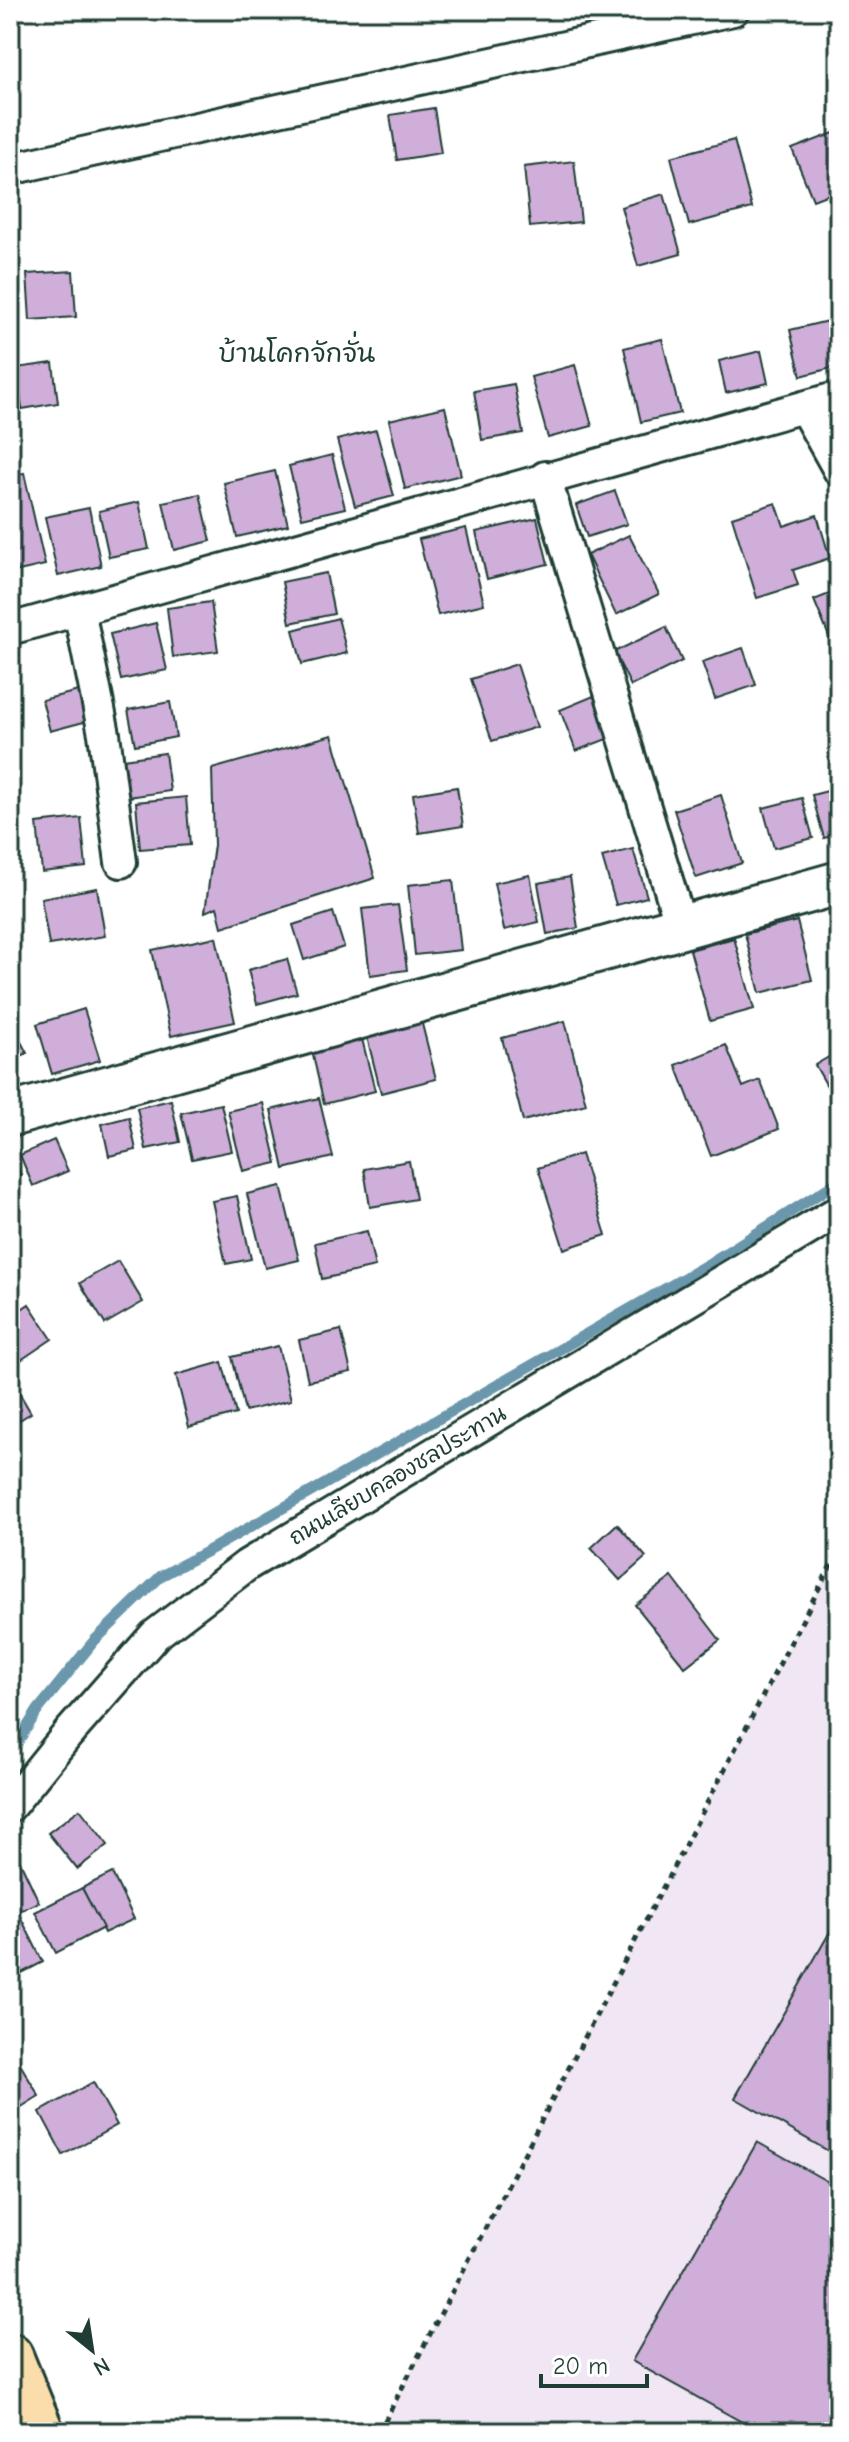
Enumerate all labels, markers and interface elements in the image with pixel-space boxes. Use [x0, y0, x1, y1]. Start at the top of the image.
district label: บ้านโคกจักจั่น [219, 330, 376, 369]
street label: ถนนเลียบคลองชลประทาน [284, 1400, 511, 1551]
north arrow [52, 2310, 132, 2390]
scale bar [541, 2338, 647, 2388]
text: N [89, 2352, 114, 2381]
text: 20 m [553, 2352, 608, 2380]

